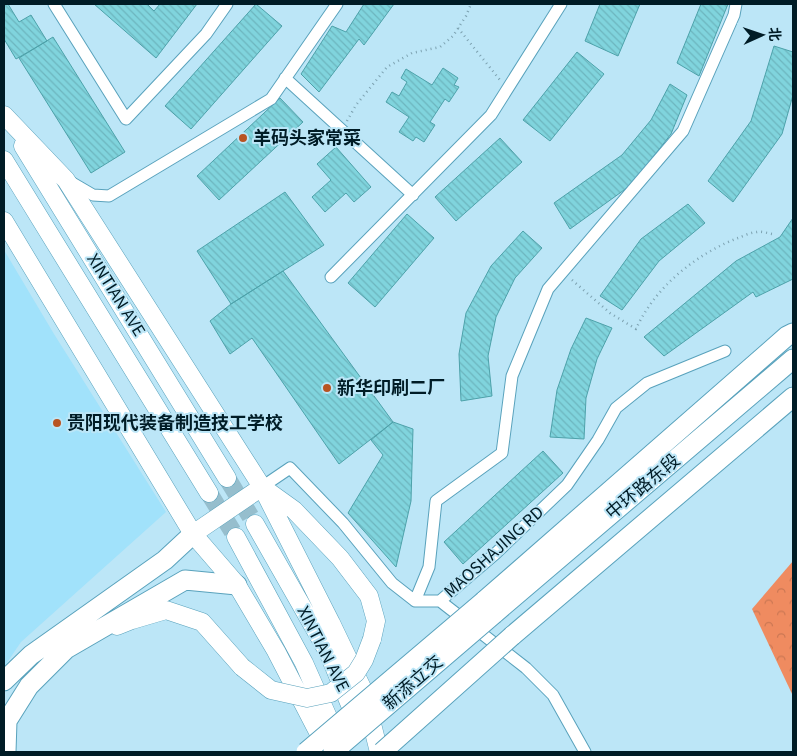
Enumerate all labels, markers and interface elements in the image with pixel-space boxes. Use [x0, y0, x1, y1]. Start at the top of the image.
north arrow [737, 10, 787, 60]
text: 北 [764, 27, 784, 42]
place label: 羊码头家常菜 [253, 126, 361, 151]
marker: 羊码头家常菜 [237, 132, 249, 144]
street label: XINTIAN AVE [81, 249, 151, 341]
place label: 新华印刷二厂 [337, 376, 445, 401]
marker: 新华印刷二厂 [321, 382, 333, 394]
place label: 贵阳现代装备制造技工学校 [67, 411, 283, 436]
marker: 贵阳现代装备制造技工学校 [51, 417, 63, 429]
street label: 中环路东段 [600, 448, 686, 526]
street label: MAOSHAJING RD [439, 500, 549, 604]
street label: XINTIAN AVE [291, 602, 355, 696]
street label: 新添立交 [378, 650, 448, 716]

